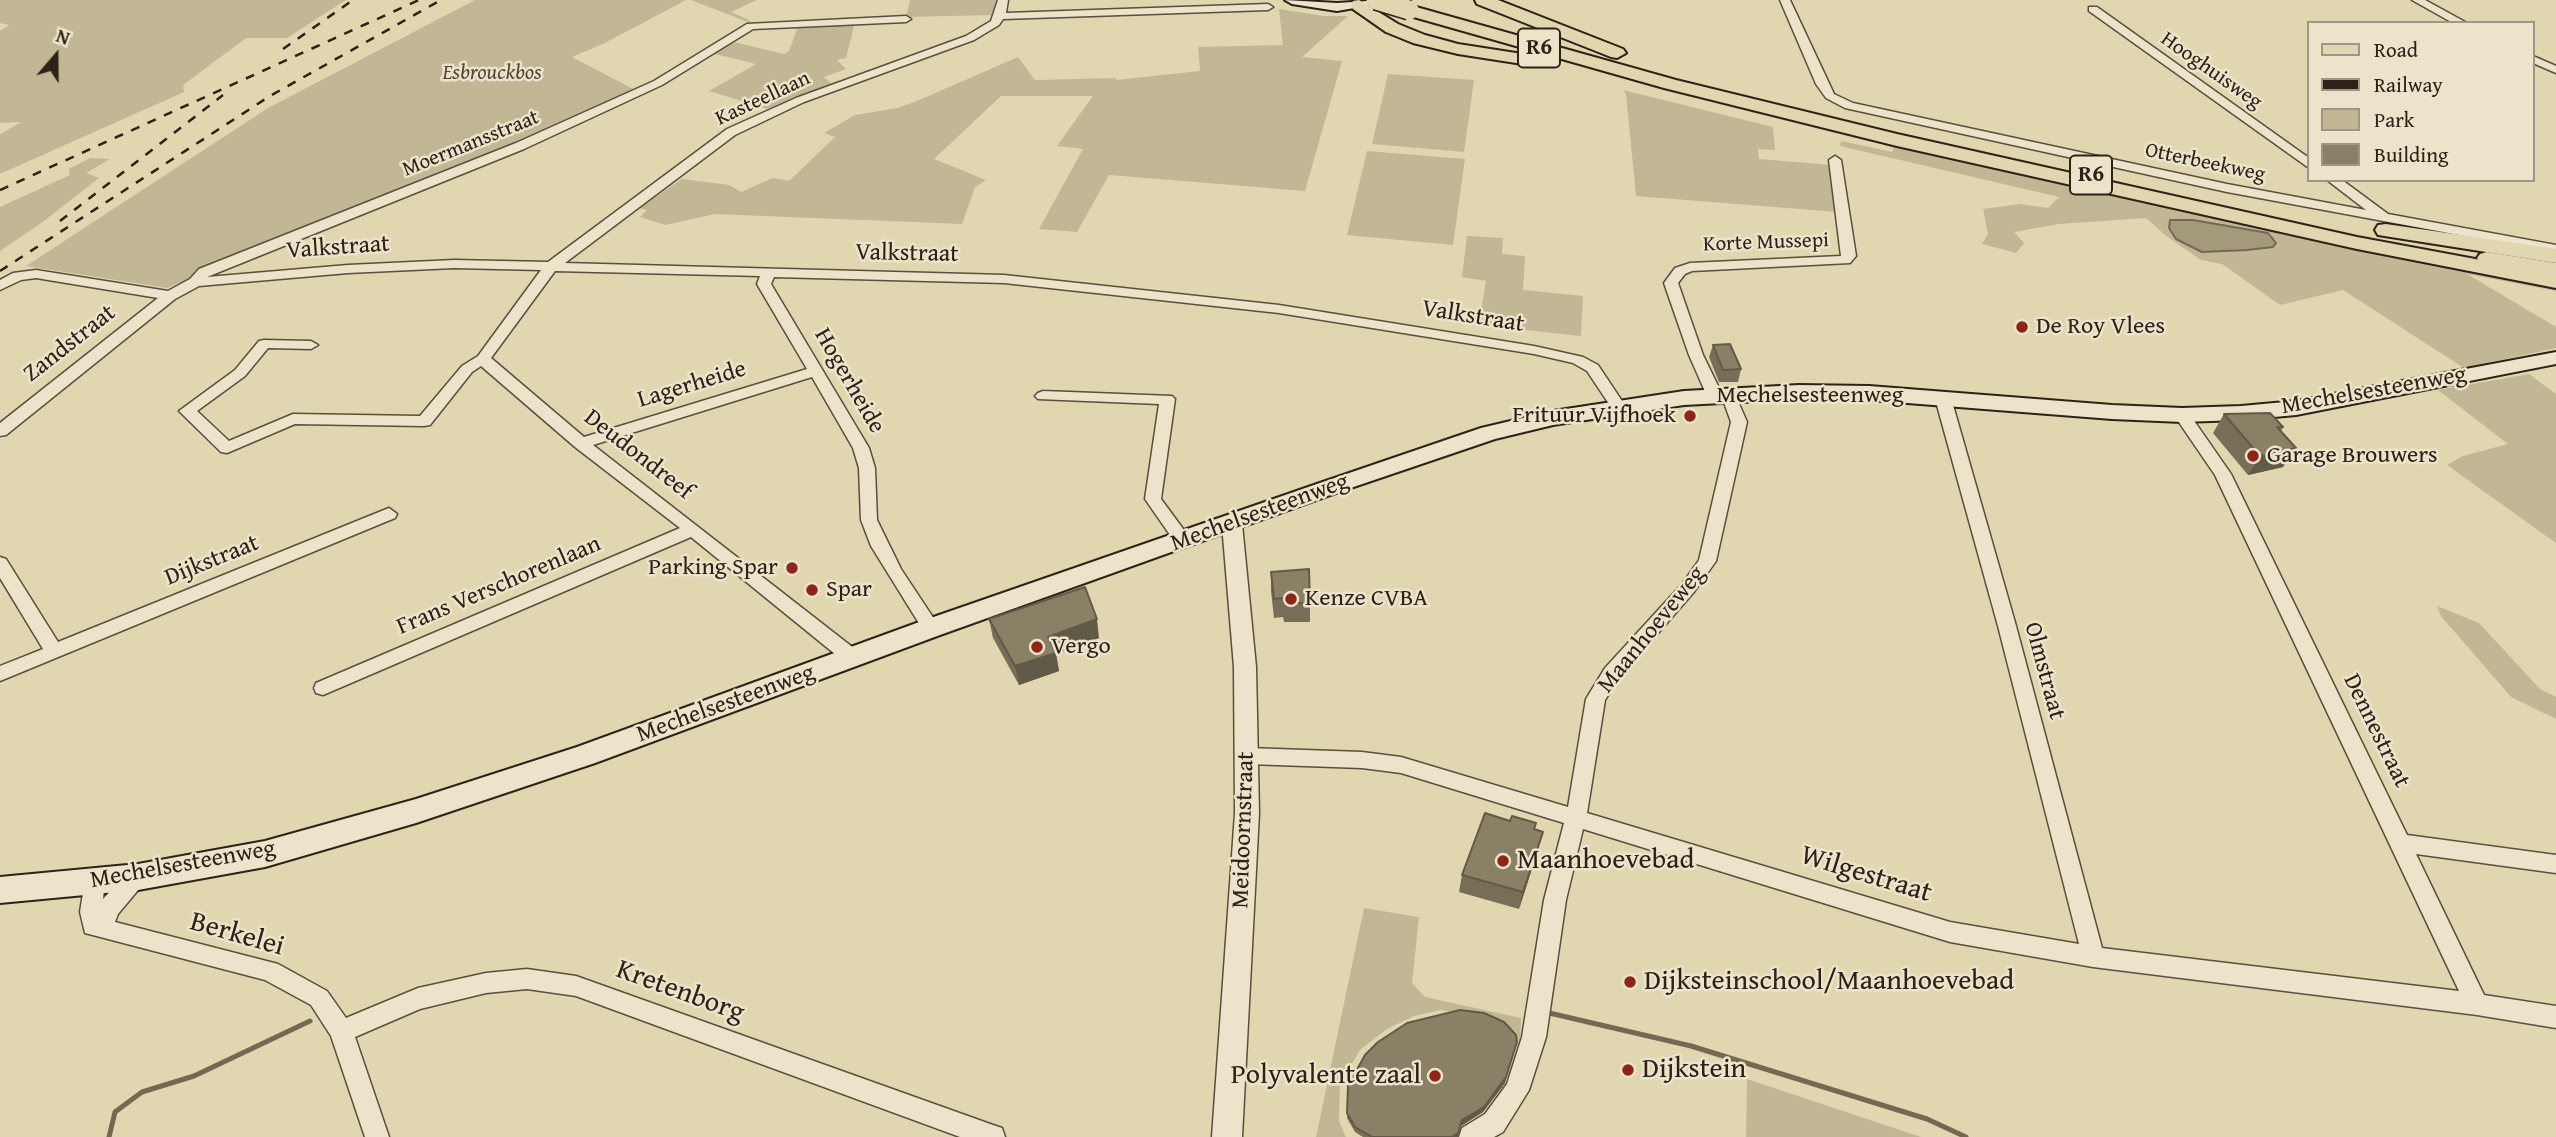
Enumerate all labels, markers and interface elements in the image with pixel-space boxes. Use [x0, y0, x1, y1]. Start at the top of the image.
north arrow [21, 21, 91, 91]
text: N [52, 21, 74, 52]
legend [2308, 21, 2535, 182]
street label: Hooghuisweg [2155, 27, 2267, 115]
road number: R6 [1518, 28, 1560, 68]
text: Road [2374, 34, 2418, 65]
park label: Esbrouckbos [442, 61, 542, 87]
street label: Kasteellaan [712, 66, 814, 132]
text: Railway [2374, 69, 2443, 100]
text: Park [2374, 104, 2415, 135]
street label: Moermansstraat [399, 105, 543, 183]
street label: Otterbeekweg [2143, 138, 2267, 188]
text: Building [2374, 139, 2448, 170]
road number: R6 [2070, 156, 2112, 194]
street label: Korte Mussepi [1703, 228, 1829, 258]
street label: Valkstraat [285, 230, 391, 266]
street label: Valkstraat [855, 239, 959, 269]
street label: Valkstraat [1420, 295, 1526, 339]
street label: Zandstraat [18, 299, 122, 389]
place label: De Roy Vlees [2036, 313, 2165, 341]
marker: De Roy Vlees [2014, 319, 2030, 335]
street label: Hogerheide [807, 323, 891, 439]
street label: Lagerheide [634, 355, 750, 415]
street label: Mechelsesteenweg [2279, 361, 2469, 421]
street label: Mechelsesteenweg [1716, 382, 1904, 410]
place label: Frituur Vijfhoek [1512, 402, 1676, 430]
street label: Deudondreef [578, 404, 698, 506]
marker: Frituur Vijfhoek [1682, 408, 1698, 424]
place label: Garage Brouwers [2267, 442, 2438, 470]
marker: Garage Brouwers [2245, 448, 2261, 464]
street label: Mechelsesteenweg [1167, 467, 1353, 559]
street label: Dijkstraat [161, 529, 263, 593]
street label: Frans Verschorenlaan [393, 530, 605, 642]
place label: Parking Spar [648, 554, 778, 582]
marker: Parking Spar [784, 560, 800, 576]
street label: Maanhoeveweg [1592, 561, 1712, 699]
place label: Spar [826, 576, 872, 604]
marker: Spar [804, 582, 820, 598]
place label: Kenze CVBA [1305, 585, 1428, 613]
marker: Kenze CVBA [1283, 591, 1299, 607]
street label: Olmstraat [2017, 619, 2071, 723]
place label: Vergo [1051, 633, 1111, 661]
marker: Vergo [1029, 639, 1045, 655]
street label: Mechelsesteenweg [633, 658, 819, 750]
street label: Dennestraat [2336, 669, 2416, 793]
street label: Meidoornstraat [1227, 751, 1261, 909]
street label: Mechelsesteenweg [88, 835, 278, 895]
street label: Wilgestraat [1796, 839, 1936, 911]
place label: Maanhoevebad [1517, 844, 1694, 878]
marker: Maanhoevebad [1495, 853, 1511, 869]
street label: Berkelei [186, 906, 288, 964]
street label: Kretenborg [611, 953, 749, 1031]
place label: Dijksteinschool/Maanhoevebad [1644, 965, 2014, 999]
marker: Dijksteinschool/Maanhoevebad [1622, 974, 1638, 990]
place label: Dijkstein [1642, 1053, 1746, 1087]
place label: Polyvalente zaal [1231, 1059, 1421, 1093]
marker: Dijkstein [1620, 1062, 1636, 1078]
marker: Polyvalente zaal [1427, 1068, 1443, 1084]

